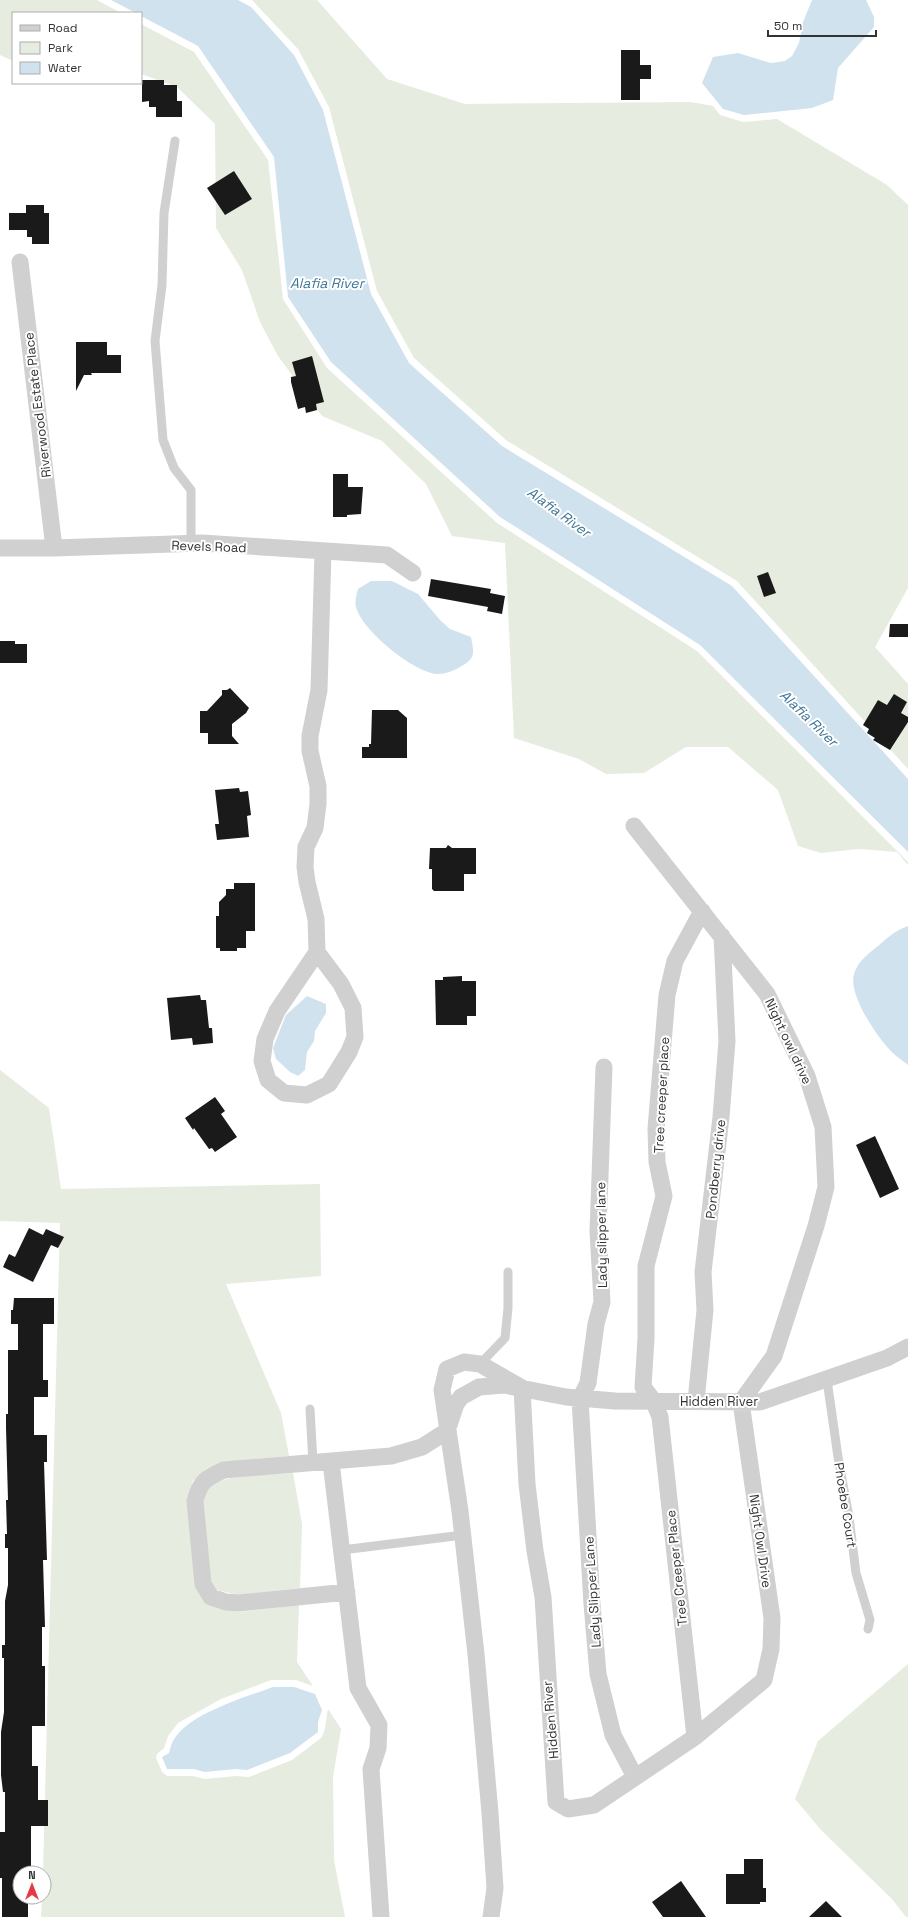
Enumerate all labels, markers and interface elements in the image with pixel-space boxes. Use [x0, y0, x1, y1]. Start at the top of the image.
legend [12, 12, 142, 84]
scale bar [768, 12, 876, 38]
text: 50 m [774, 18, 802, 34]
text: Road [48, 20, 77, 36]
text: Park [48, 40, 73, 56]
text: Water [48, 60, 82, 76]
water label: Alafia River [290, 274, 366, 292]
street label: Riverwood Estate Place [20, 331, 55, 479]
water label: Alafia River [524, 483, 596, 542]
street label: Revels Road [171, 537, 247, 556]
water label: Alafia River [776, 686, 843, 751]
street label: Night owl drive [761, 995, 816, 1087]
street label: Tree creeper place [650, 1036, 673, 1154]
street label: Pondberry drive [702, 1118, 729, 1220]
street label: Lady slipper lane [592, 1182, 611, 1288]
street label: Hidden River [680, 1393, 758, 1410]
street label: Phoebe Court [830, 1461, 861, 1549]
street label: Night Owl Drive [746, 1493, 775, 1589]
street label: Tree Creeper Place [662, 1509, 691, 1627]
street label: Lady Slipper Lane [580, 1536, 605, 1648]
street label: Hidden River [539, 1680, 562, 1760]
north arrow [12, 1865, 52, 1905]
text: N [28, 1868, 36, 1882]

